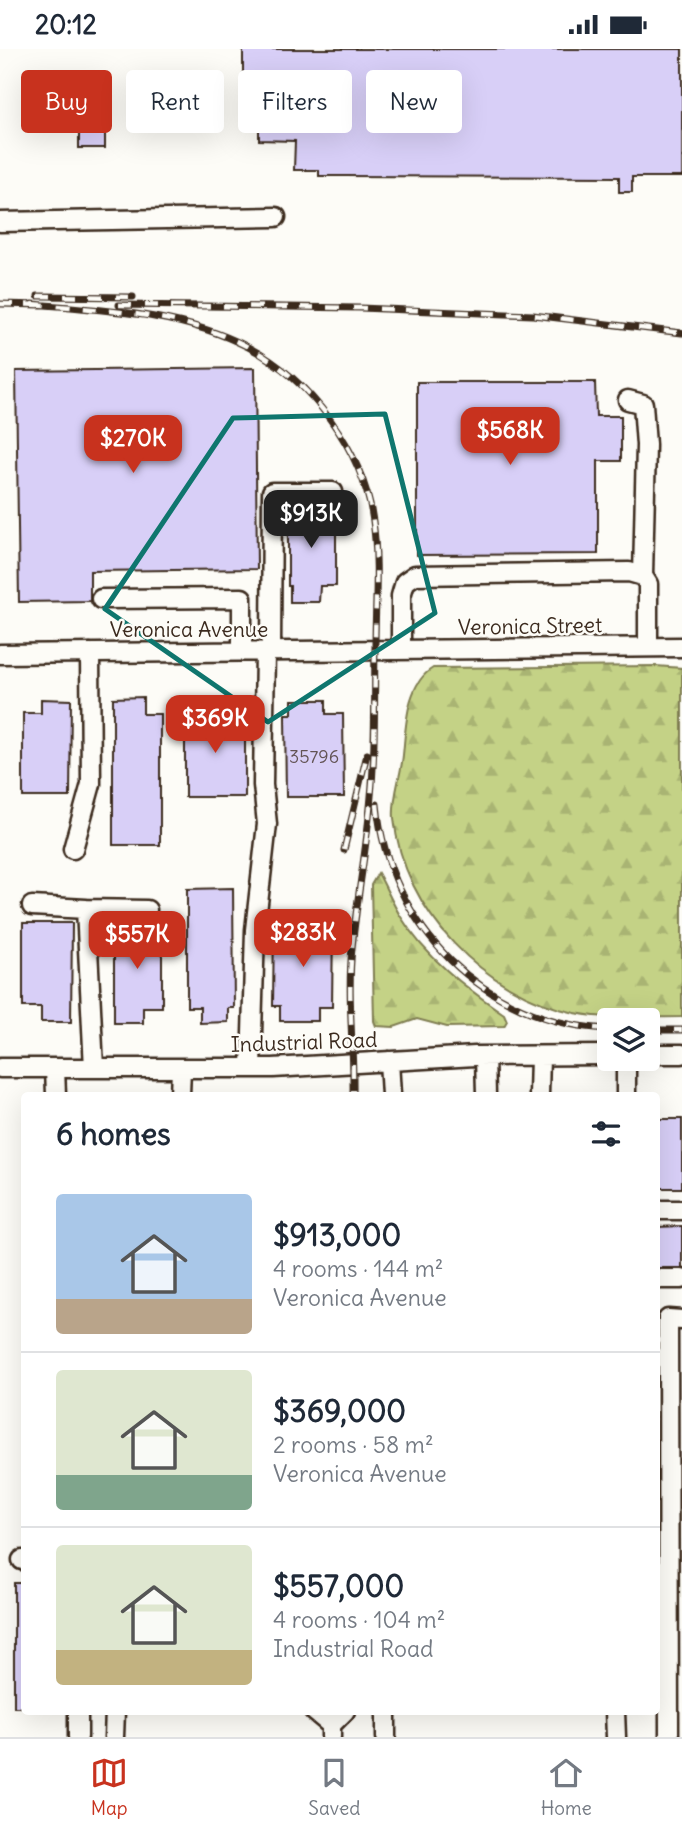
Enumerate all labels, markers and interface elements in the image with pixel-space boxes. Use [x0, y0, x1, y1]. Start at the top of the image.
text: 20:12 [35, 8, 97, 41]
chip: Buy [21, 70, 112, 133]
chip: Rent [126, 70, 224, 133]
chip: Filters [238, 70, 352, 133]
chip: New [366, 70, 462, 133]
pin: $568K [461, 407, 559, 467]
pin: $270K [84, 415, 182, 475]
text: $568K [477, 415, 543, 444]
text: $270K [100, 423, 166, 452]
pin: $913K [262, 491, 360, 550]
text: $913K [280, 498, 342, 527]
street label: Veronica Street [458, 611, 602, 641]
street label: Veronica Avenue [110, 616, 268, 643]
pin: $369K [166, 695, 264, 755]
text: $369K [182, 703, 248, 732]
house number: 35796 [289, 745, 339, 768]
pin: $283K [254, 909, 352, 969]
pin: $557K [88, 911, 186, 971]
text: $283K [270, 917, 336, 946]
text: $557K [105, 919, 169, 948]
map controls [597, 1008, 660, 1071]
button: layers [597, 1008, 660, 1071]
street label: Industrial Road [230, 1026, 378, 1058]
text: 6 homes [56, 1115, 171, 1153]
icon: filters [587, 1115, 625, 1153]
text: $913,000 [273, 1216, 401, 1254]
icon: home [112, 1222, 196, 1306]
text: 4 rooms · 144 m² [273, 1254, 443, 1283]
text: Veronica Avenue [273, 1283, 447, 1312]
text: $369,000 [273, 1392, 406, 1430]
icon: home [112, 1398, 196, 1482]
text: 2 rooms · 58 m² [273, 1430, 434, 1459]
text: Veronica Avenue [273, 1459, 447, 1488]
text: $557,000 [273, 1567, 404, 1605]
icon: home [112, 1573, 196, 1657]
text: 4 rooms · 104 m² [273, 1605, 445, 1634]
text: Industrial Road [273, 1634, 434, 1663]
tab: Map [90, 1754, 128, 1820]
tab: Saved [308, 1754, 360, 1820]
tab: Home [541, 1754, 592, 1820]

